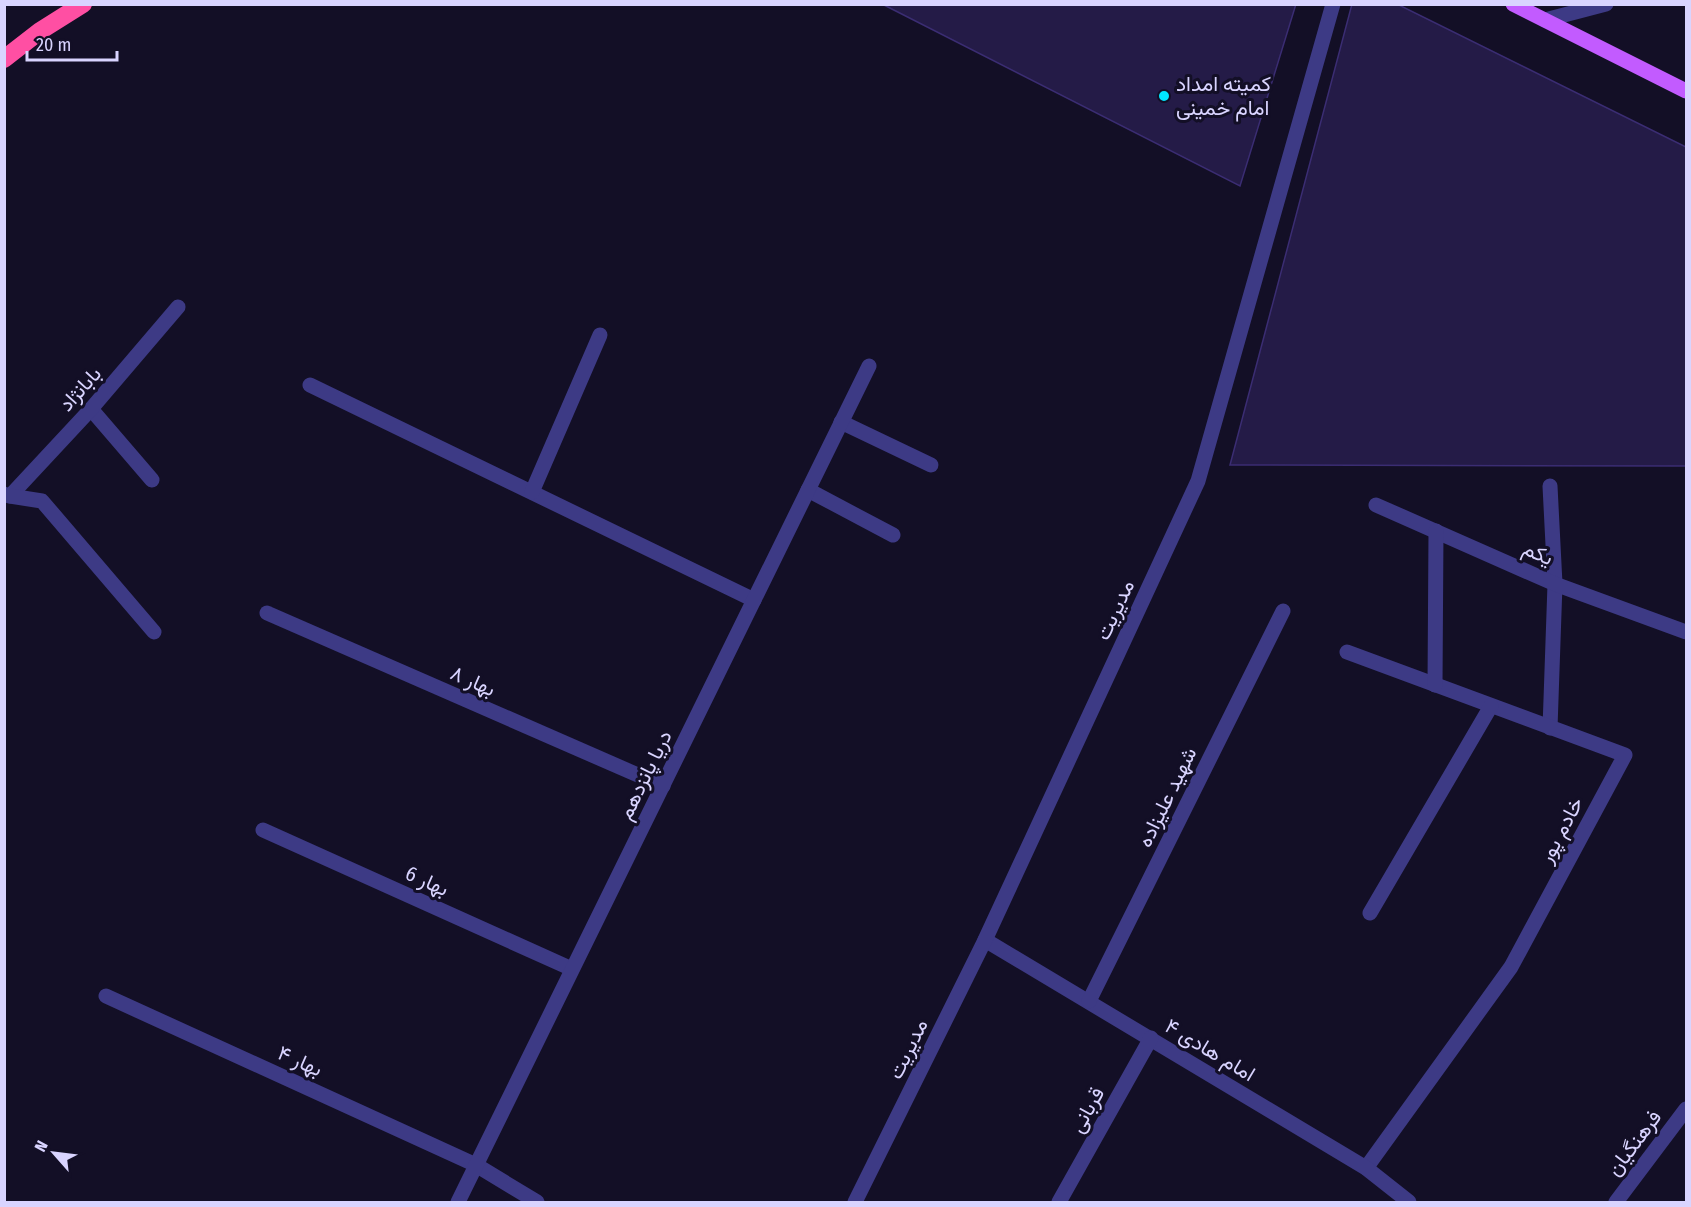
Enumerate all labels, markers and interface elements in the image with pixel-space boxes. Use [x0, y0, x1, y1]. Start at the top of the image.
scale bar [27, 24, 117, 62]
text: 20 m [36, 34, 71, 56]
place label: کمیته امداد امام خمینی [1176, 71, 1271, 122]
marker: کمیته امداد امام خمینی [1157, 89, 1171, 103]
street label: بابانژاد [53, 361, 107, 417]
street label: یکم [1518, 535, 1557, 572]
street label: مدیریت [1090, 576, 1140, 644]
street label: بهار ۸ [446, 660, 500, 702]
street label: دریا پانزدهم [612, 726, 679, 825]
street label: شهید علیزاده [1132, 743, 1202, 851]
street label: خادم پور [1532, 792, 1590, 869]
street label: بهار 6 [401, 860, 453, 902]
street label: امام هادی ۴ [1160, 1013, 1260, 1088]
street label: مدیریت [882, 1015, 934, 1083]
street label: بهار ۴ [274, 1040, 326, 1082]
street label: قربانی [1064, 1082, 1110, 1138]
street label: فرهنگیان [1601, 1105, 1667, 1181]
north arrow [24, 1123, 84, 1183]
text: N [31, 1137, 52, 1155]

